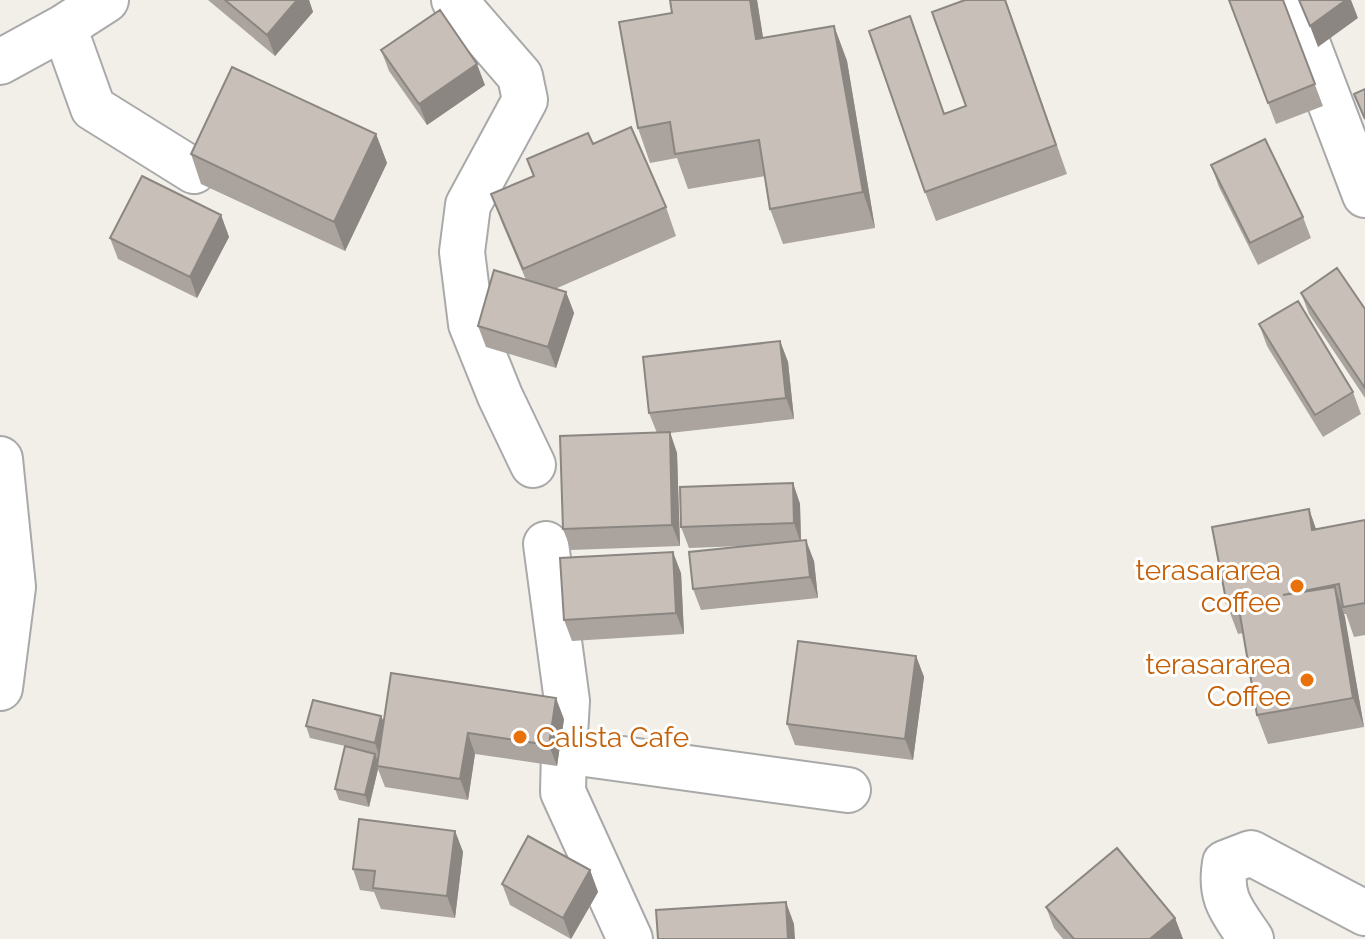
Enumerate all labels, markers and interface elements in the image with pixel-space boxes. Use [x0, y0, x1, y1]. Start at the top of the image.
place label: terasararea coffee [1136, 554, 1281, 619]
marker: terasararea coffee [1288, 577, 1306, 595]
place label: terasararea Coffee [1146, 648, 1291, 713]
marker: terasararea Coffee [1298, 671, 1316, 689]
place label: Calista Cafe [536, 721, 689, 754]
marker: Calista Cafe [511, 728, 529, 746]

